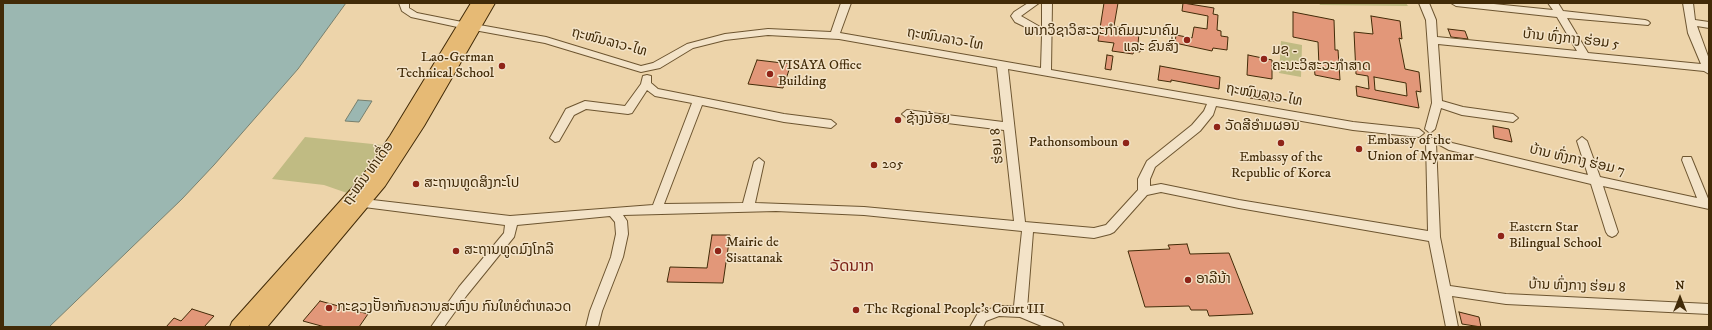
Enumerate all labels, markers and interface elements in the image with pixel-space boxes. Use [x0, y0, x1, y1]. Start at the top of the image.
place label: ພາກວິຊາວິສະວະກຳຄົມມະນາຄົມ ແລະ ຂົນສົ່ງ [1024, 24, 1179, 56]
street label: ຖະໜົນລາວ-ໄທ [569, 25, 649, 61]
street label: ຖະໜົນລາວ-ໄທ [905, 25, 985, 55]
street label: ບ້ານ ທົ່ງກາງ ຮ່ອມ 5 [1522, 27, 1620, 53]
marker: ພາກວິຊາວິສະວະກຳຄົມມະນາຄົມ ແລະ ຂົນສົ່ງ [1182, 35, 1192, 45]
place label: ມຊ - ຄະນະວິສະວະກຳສາດ [1272, 43, 1371, 76]
place label: Lao-German Technical School [397, 50, 494, 82]
marker: ມຊ - ຄະນະວິສະວະກຳສາດ [1259, 54, 1269, 64]
place label: VISAYA Office Building [778, 58, 862, 90]
marker: Lao-German Technical School [497, 61, 507, 71]
marker: VISAYA Office Building [765, 69, 775, 79]
street label: ຖະໜົນລາວ-ໄທ [1224, 81, 1304, 111]
place label: ຊ້າງນ້ອຍ [906, 112, 950, 128]
marker: ຊ້າງນ້ອຍ [893, 115, 903, 125]
place label: ວັດສີອຳມຜອນ [1225, 119, 1300, 135]
marker: ວັດສີອຳມຜອນ [1212, 122, 1222, 132]
street label: ຮ່ອມ 8 [988, 127, 1008, 165]
place label: Embassy of the Union of Myanmar [1367, 133, 1474, 166]
place label: Pathonsomboun [1029, 135, 1118, 151]
marker: Pathonsomboun [1121, 138, 1131, 148]
marker: Embassy of the Republic of Korea [1276, 138, 1286, 148]
street label: ຖະໝົນ ທ່າເດື່ອ [340, 139, 398, 209]
street label: ບ້ານ ທົ່ງກາງ ຮ່ອມ 7 [1528, 142, 1626, 180]
marker: Embassy of the Union of Myanmar [1354, 144, 1364, 154]
place label: Embassy of the Republic of Korea [1231, 150, 1331, 182]
place label: 205 [882, 157, 903, 173]
marker: 205 [869, 160, 879, 170]
place label: ສະຖານທູດສິງກະໂປ [424, 176, 519, 192]
marker: ສະຖານທູດສິງກະໂປ [411, 179, 421, 189]
place label: Eastern Star Bilingual School [1509, 220, 1602, 252]
marker: Eastern Star Bilingual School [1496, 231, 1506, 241]
place label: Mairie de Sisattanak [726, 235, 783, 268]
place label: ສະຖານທູດມົງໂກລີ [464, 243, 554, 259]
marker: ສະຖານທູດມົງໂກລີ [451, 246, 461, 256]
marker: Mairie de Sisattanak [713, 246, 723, 256]
district label: ວັດນາກ [830, 258, 874, 278]
place label: ອາລີນ້າ [1196, 272, 1231, 288]
marker: ອາລີນ້າ [1183, 275, 1193, 285]
street label: ບ້ານ ທົ່ງກາງ ຮ່ອມ 8 [1528, 277, 1626, 297]
north arrow [1660, 278, 1700, 318]
text: N [1675, 279, 1685, 293]
place label: ກະຊວງປັັອາກັນຄວານສະຫົງບ ກົນໃຫຍໍຕຳຫລວດ [337, 300, 571, 316]
place label: The Regional People's Court III [864, 302, 1045, 318]
marker: ກະຊວງປັັອາກັນຄວານສະຫົງບ ກົນໃຫຍໍຕຳຫລວດ [324, 303, 334, 313]
marker: The Regional People's Court III [851, 305, 861, 315]

